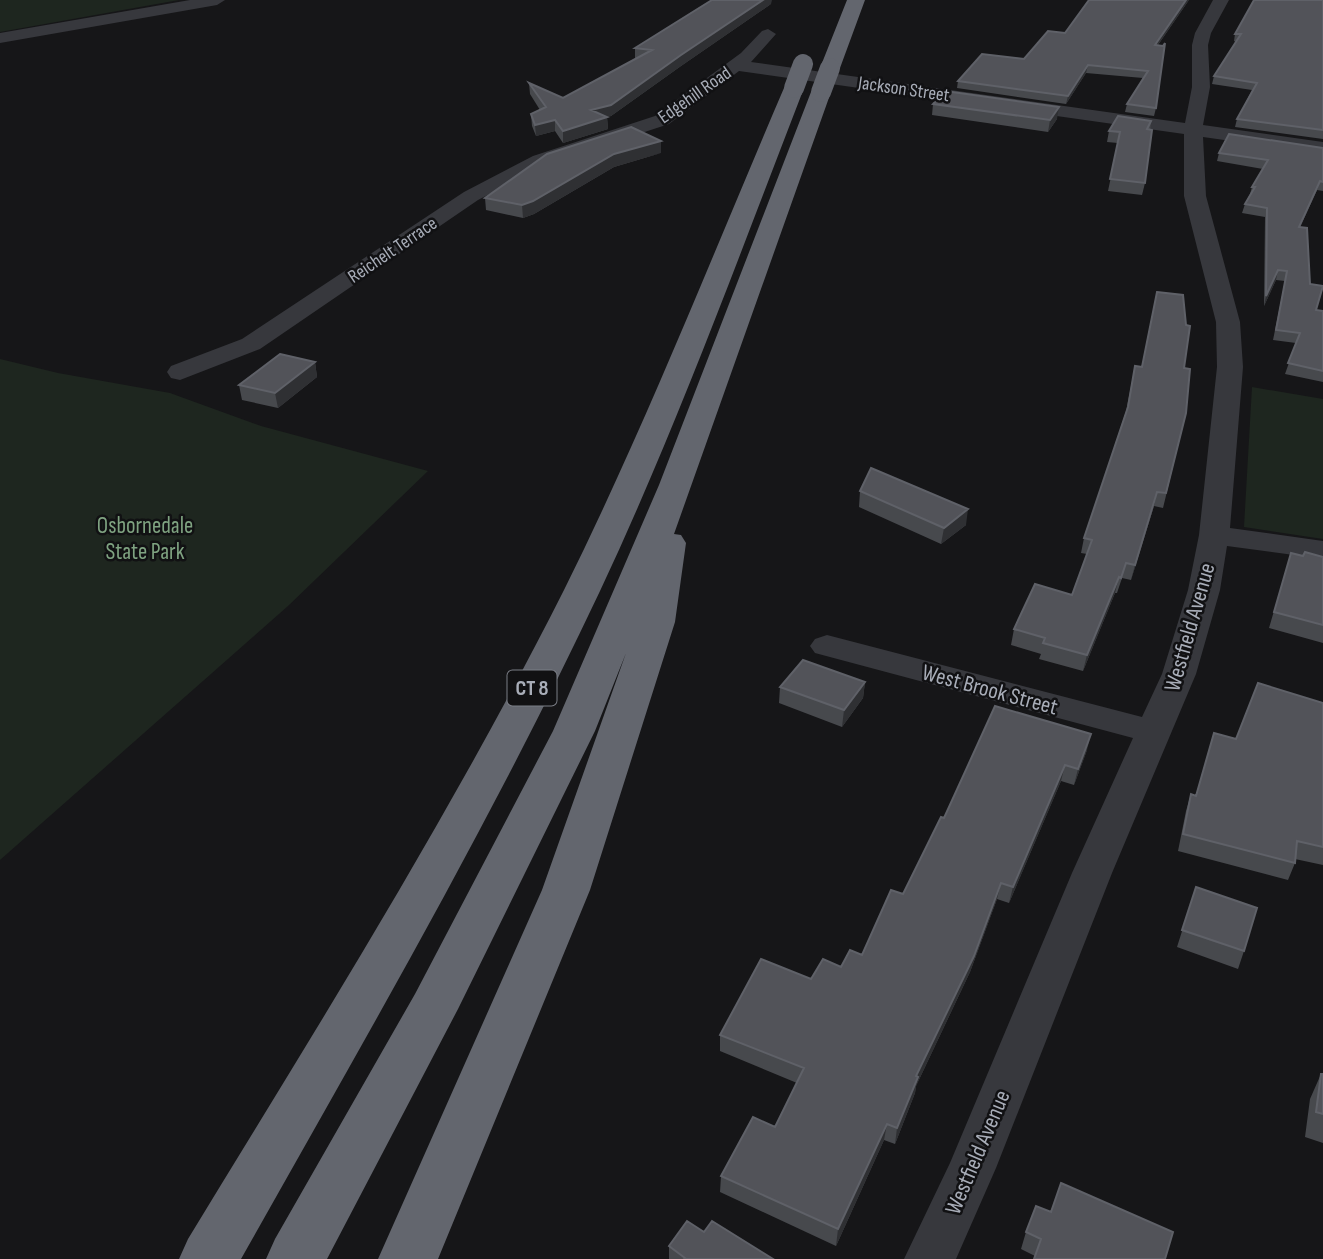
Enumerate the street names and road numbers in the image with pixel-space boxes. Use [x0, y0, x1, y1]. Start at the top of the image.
street label: Edgehill Road [654, 62, 736, 129]
street label: Jackson Street [856, 72, 951, 107]
street label: Reichelt Terrace [344, 212, 442, 288]
street label: Westfield Avenue [1158, 560, 1222, 695]
street label: West Brook Street [919, 658, 1061, 722]
road number: CT 8 [508, 670, 556, 706]
street label: Westfield Avenue [939, 1086, 1017, 1219]

